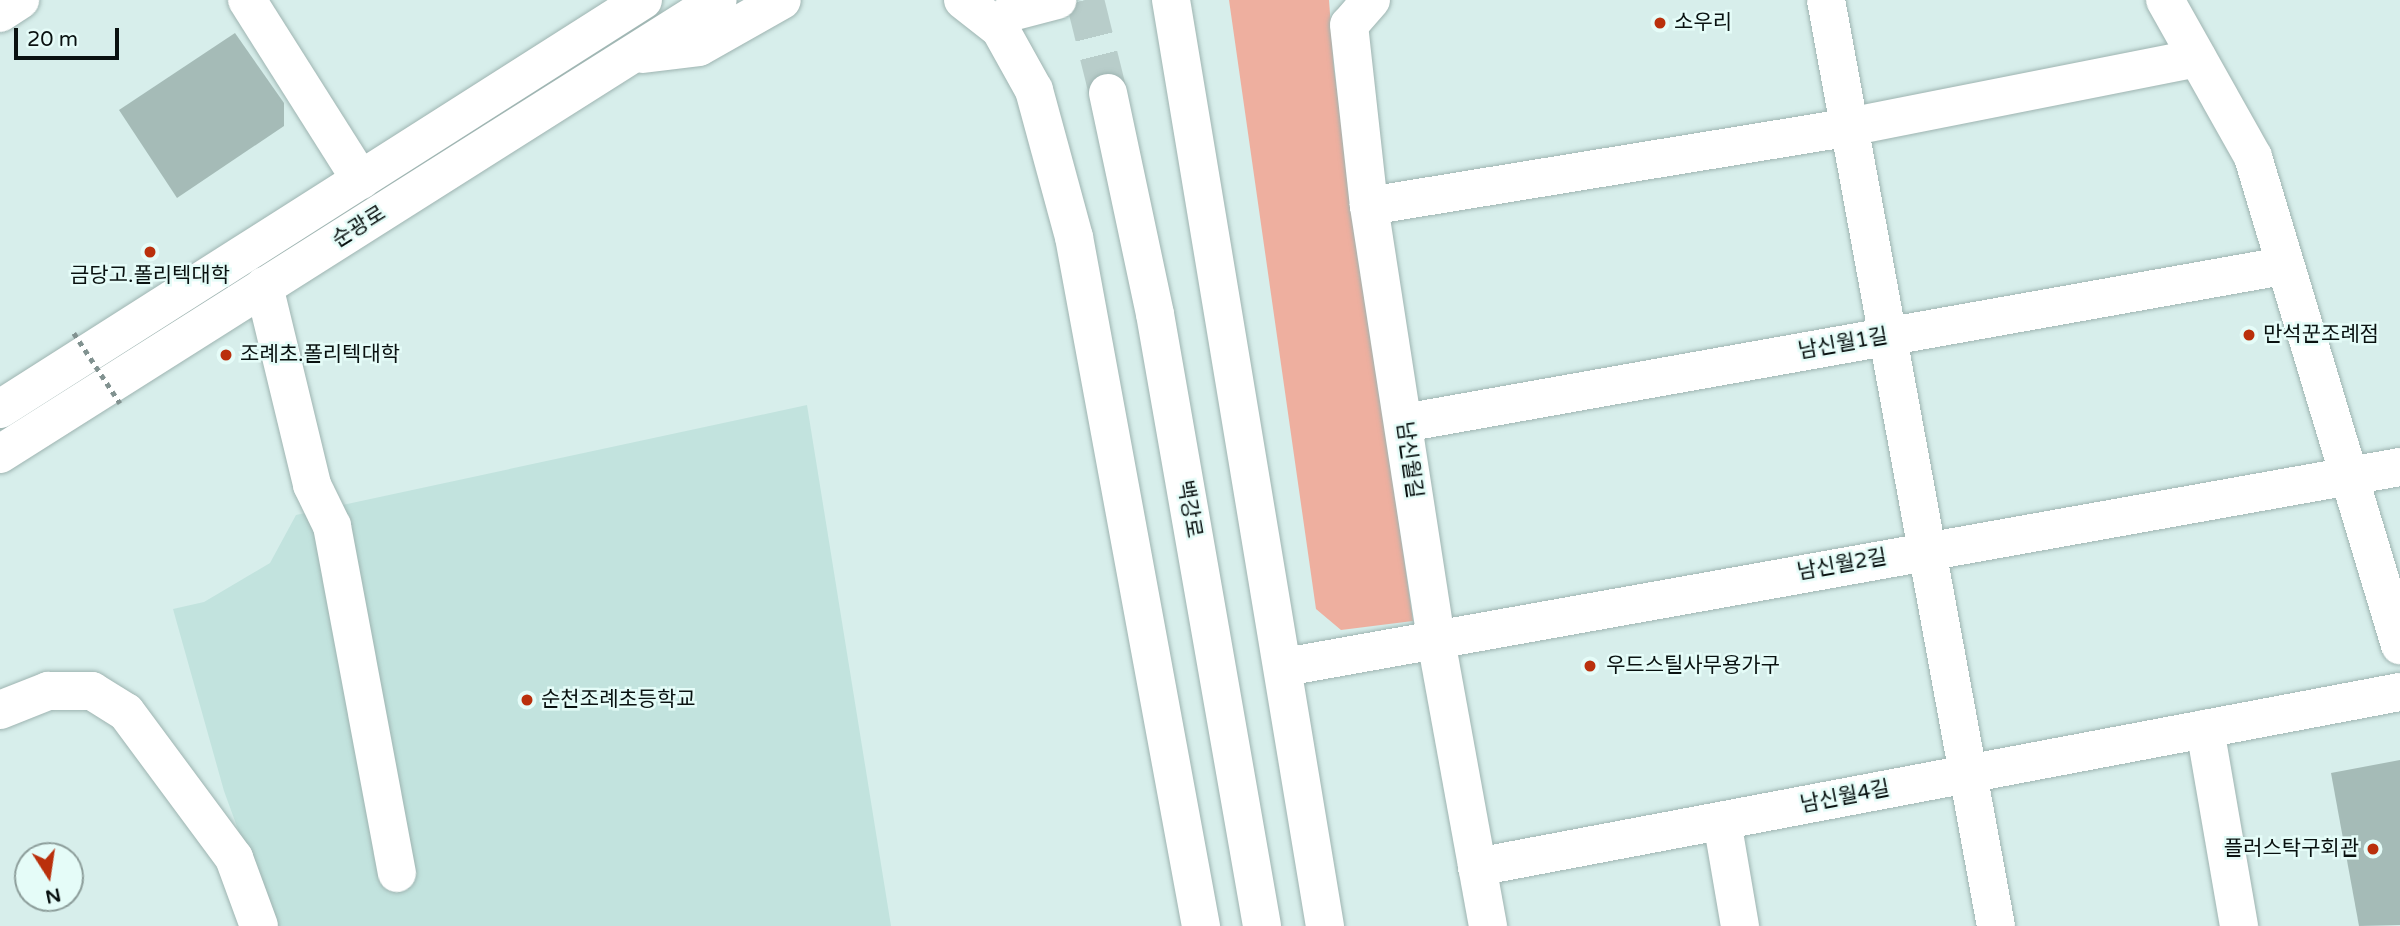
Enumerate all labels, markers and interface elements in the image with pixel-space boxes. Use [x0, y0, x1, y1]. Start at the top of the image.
place label: 소우리 [1674, 10, 1732, 36]
scale bar [18, 14, 122, 58]
marker: 소우리 [1652, 15, 1668, 31]
text: 20 m [27, 27, 78, 52]
street label: 순광로 [328, 201, 390, 253]
marker: 금당고.폴리텍대학 [142, 244, 158, 260]
place label: 금당고.폴리텍대학 [70, 263, 230, 289]
place label: 만석꾼조례점 [2263, 322, 2379, 348]
street label: 남신월1길 [1796, 324, 1890, 364]
marker: 만석꾼조례점 [2241, 327, 2257, 343]
place label: 조례초.폴리텍대학 [240, 342, 400, 368]
marker: 조례초.폴리텍대학 [218, 347, 234, 363]
street label: 남신월길 [1391, 420, 1427, 500]
street label: 백강로 [1172, 478, 1206, 540]
street label: 남신월2길 [1795, 545, 1889, 585]
place label: 우드스틸사무용가구 [1606, 653, 1780, 679]
marker: 우드스틸사무용가구 [1580, 656, 1600, 676]
place label: 순천조례초등학교 [541, 687, 696, 713]
marker: 순천조례초등학교 [519, 692, 535, 708]
street label: 남신월4길 [1798, 776, 1892, 818]
place label: 플러스탁구회관 [2224, 836, 2359, 862]
marker: 플러스탁구회관 [2365, 841, 2381, 857]
north arrow [14, 842, 84, 912]
text: N [43, 883, 63, 908]

